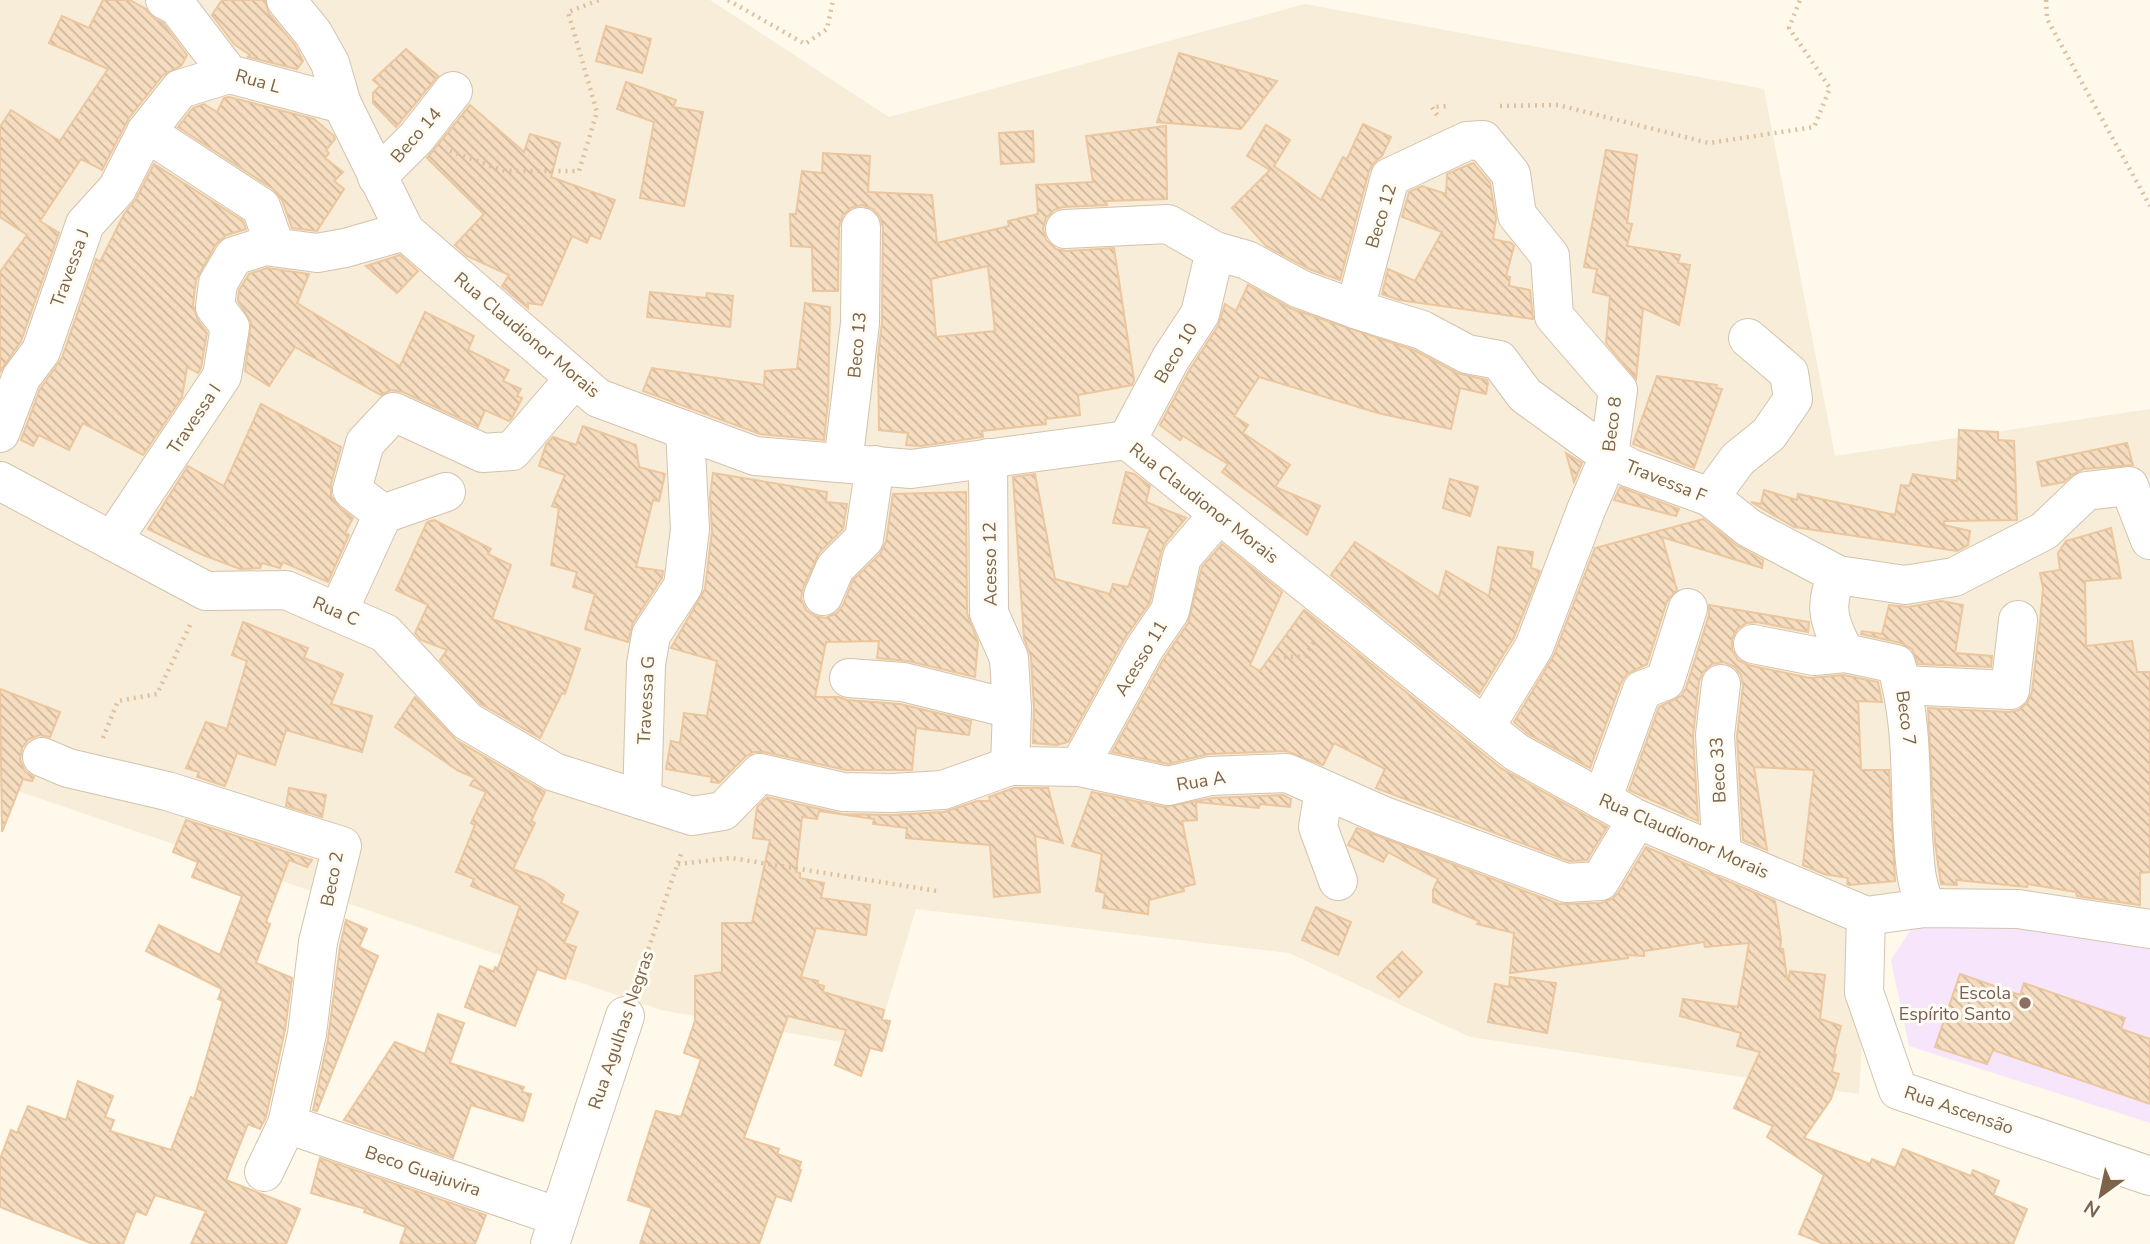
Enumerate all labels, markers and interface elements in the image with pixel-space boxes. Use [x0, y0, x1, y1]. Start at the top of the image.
street label: Rua L [233, 63, 284, 99]
street label: Beco 14 [385, 102, 447, 168]
street label: Beco 12 [1360, 181, 1402, 251]
street label: Travessa J [45, 226, 95, 310]
street label: Rua Claudionor Morais [449, 267, 605, 403]
street label: Beco 13 [842, 311, 872, 379]
street label: Beco 10 [1149, 318, 1203, 388]
street label: Travessa I [162, 379, 226, 459]
street label: Beco 8 [1597, 395, 1627, 453]
street label: Rua Claudionor Morais [1124, 437, 1284, 569]
street label: Travessa F [1622, 454, 1710, 508]
street label: Acesso 12 [977, 522, 1003, 606]
street label: Rua C [309, 590, 363, 632]
street label: Acesso 11 [1109, 616, 1173, 700]
street label: Travessa G [632, 655, 660, 745]
street label: Beco 7 [1890, 689, 1922, 747]
street label: Beco 33 [1704, 736, 1732, 804]
street label: Rua A [1175, 765, 1227, 797]
street label: Rua Claudionor Morais [1595, 788, 1773, 884]
street label: Beco 2 [315, 850, 349, 908]
street label: Rua Agulhas Negras [583, 947, 659, 1113]
place label: Escola Espírito Santo [1899, 981, 2011, 1026]
marker: Escola Espírito Santo [2017, 995, 2033, 1011]
street label: Rua Ascensão [1901, 1080, 2017, 1140]
street label: Beco Guajuvira [362, 1140, 484, 1202]
north arrow [2066, 1160, 2136, 1230]
text: N [2079, 1194, 2105, 1223]

